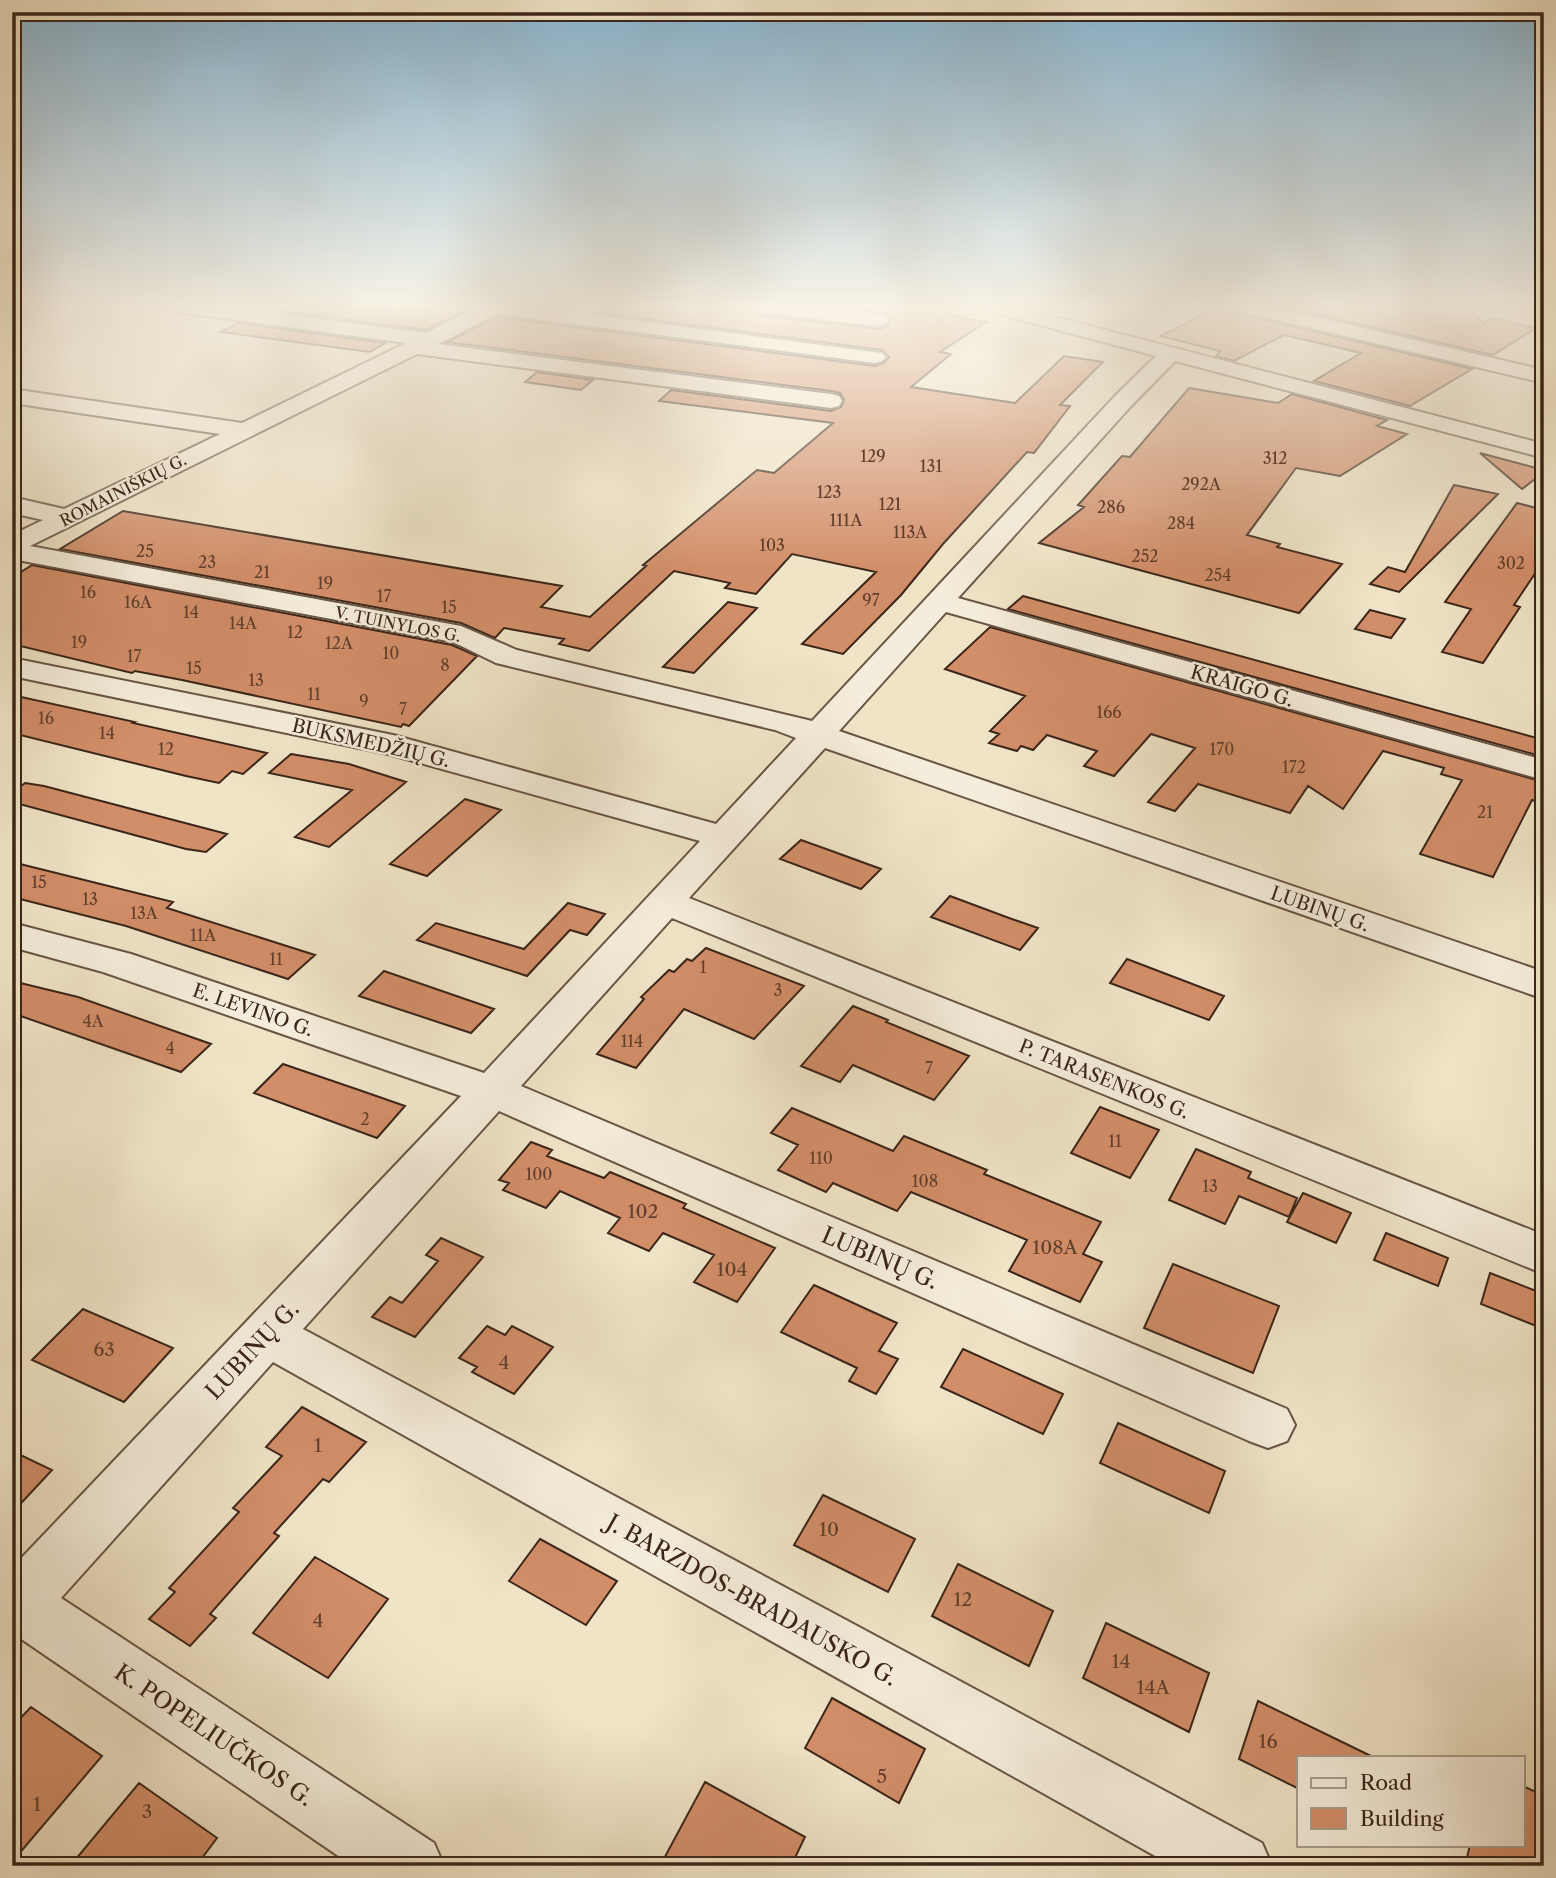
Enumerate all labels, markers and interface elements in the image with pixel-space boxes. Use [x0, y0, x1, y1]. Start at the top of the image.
house number: 129 [860, 446, 886, 466]
house number: 312 [1263, 448, 1287, 468]
street label: ROMAINIŠKIŲ G. [56, 449, 190, 531]
house number: 131 [920, 456, 942, 476]
house number: 292A [1181, 474, 1222, 494]
house number: 123 [817, 482, 841, 502]
house number: 121 [879, 494, 902, 514]
house number: 286 [1097, 497, 1125, 517]
house number: 111A [830, 510, 864, 530]
house number: 284 [1167, 513, 1195, 533]
house number: 113A [893, 522, 928, 542]
house number: 103 [759, 535, 785, 555]
house number: 25 [136, 541, 154, 561]
house number: 252 [1131, 546, 1159, 566]
house number: 23 [198, 552, 216, 572]
house number: 302 [1497, 553, 1525, 573]
house number: 21 [254, 562, 270, 582]
house number: 254 [1204, 565, 1232, 585]
house number: 19 [317, 573, 333, 593]
house number: 16 [80, 582, 96, 602]
house number: 17 [377, 586, 391, 606]
house number: 97 [862, 590, 880, 610]
house number: 16A [124, 592, 153, 612]
house number: 15 [441, 597, 457, 617]
house number: 14 [183, 602, 199, 622]
street label: V. TUINYLOS G. [332, 602, 463, 646]
house number: 14A [229, 613, 258, 633]
house number: 12 [287, 622, 303, 642]
house number: 19 [71, 632, 87, 652]
house number: 12A [325, 633, 354, 653]
house number: 10 [383, 643, 399, 663]
house number: 17 [127, 646, 141, 666]
house number: 8 [440, 655, 450, 675]
house number: 15 [186, 658, 202, 678]
street label: KRAIGO G. [1188, 660, 1296, 712]
house number: 13 [248, 670, 264, 690]
house number: 11 [307, 684, 321, 704]
house number: 9 [359, 691, 369, 711]
house number: 7 [399, 699, 407, 719]
house number: 166 [1096, 702, 1122, 722]
house number: 16 [38, 708, 54, 728]
street label: BUKSMEDŽIŲ G. [290, 713, 452, 772]
house number: 14 [99, 723, 115, 743]
house number: 12 [158, 739, 174, 759]
house number: 170 [1210, 739, 1234, 759]
house number: 172 [1282, 757, 1306, 777]
house number: 21 [1477, 802, 1493, 822]
house number: 15 [31, 872, 47, 892]
street label: LUBINŲ G. [1268, 881, 1372, 937]
house number: 13 [82, 889, 98, 909]
house number: 13A [130, 903, 159, 923]
house number: 11A [190, 925, 217, 945]
house number: 11 [269, 949, 283, 969]
house number: 1 [700, 957, 707, 977]
street label: E. LEVINO G. [190, 979, 316, 1041]
house number: 3 [774, 980, 782, 1000]
house number: 4A [82, 1011, 105, 1031]
house number: 114 [621, 1031, 643, 1051]
street label: P. TARASENKOS G. [1015, 1034, 1193, 1124]
house number: 4 [165, 1038, 175, 1058]
house number: 7 [925, 1058, 933, 1078]
house number: 2 [360, 1109, 370, 1129]
house number: 11 [1108, 1131, 1122, 1151]
house number: 110 [809, 1148, 833, 1168]
house number: 100 [525, 1164, 553, 1184]
house number: 108 [912, 1171, 938, 1191]
house number: 13 [1202, 1176, 1218, 1196]
house number: 102 [628, 1200, 659, 1223]
street label: LUBINŲ G. [817, 1221, 943, 1295]
house number: 108A [1032, 1236, 1079, 1259]
house number: 104 [716, 1258, 748, 1281]
street label: LUBINŲ G. [199, 1295, 305, 1405]
house number: 63 [93, 1338, 115, 1361]
house number: 4 [499, 1351, 510, 1374]
house number: 1 [314, 1434, 322, 1457]
street label: J. BARZDOS-BRADAUSKO G. [599, 1507, 902, 1692]
house number: 10 [819, 1518, 839, 1541]
house number: 12 [954, 1588, 973, 1611]
house number: 4 [313, 1609, 324, 1632]
house number: 14 [1112, 1650, 1130, 1673]
street label: K. POPELIUČKOS G. [109, 1658, 319, 1812]
house number: 14A [1136, 1676, 1171, 1699]
house number: 16 [1258, 1730, 1278, 1753]
legend [1297, 1756, 1524, 1846]
house number: 5 [877, 1765, 887, 1788]
text: Road [1360, 1770, 1412, 1795]
house number: 1 [33, 1793, 41, 1816]
house number: 3 [142, 1800, 152, 1823]
text: Building [1360, 1806, 1445, 1831]

